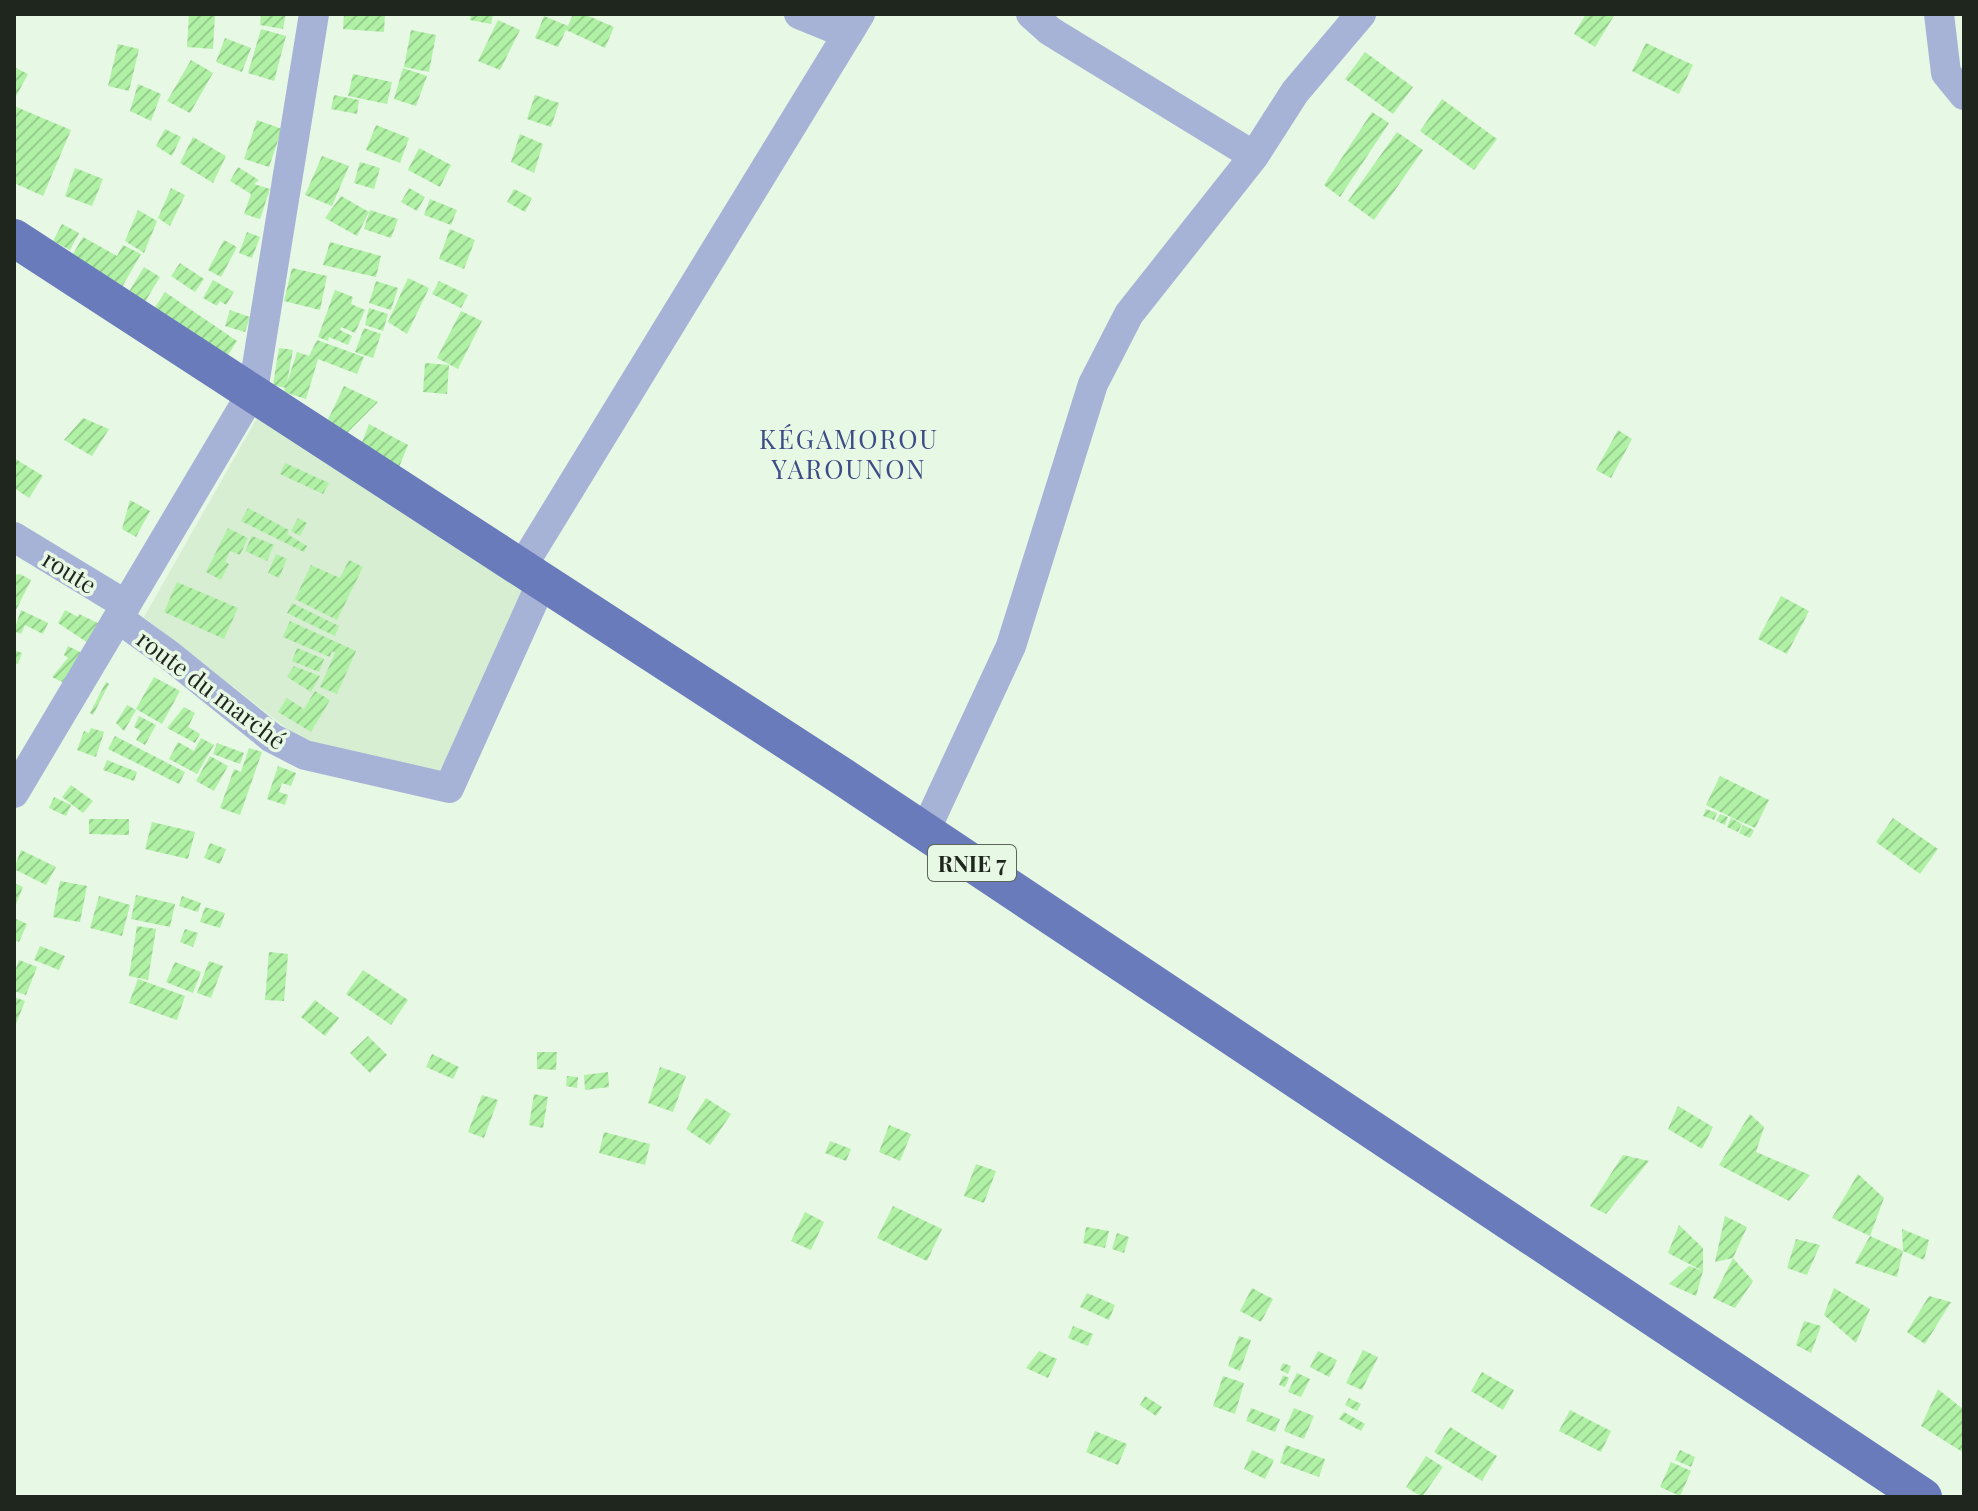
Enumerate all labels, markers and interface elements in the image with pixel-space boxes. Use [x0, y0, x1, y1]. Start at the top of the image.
district label: KÉGAMOROU YAROUNON [759, 421, 939, 486]
street label: route [37, 542, 103, 600]
street label: route du marché [131, 622, 293, 756]
road number: RNIE 7 [928, 845, 1016, 881]

